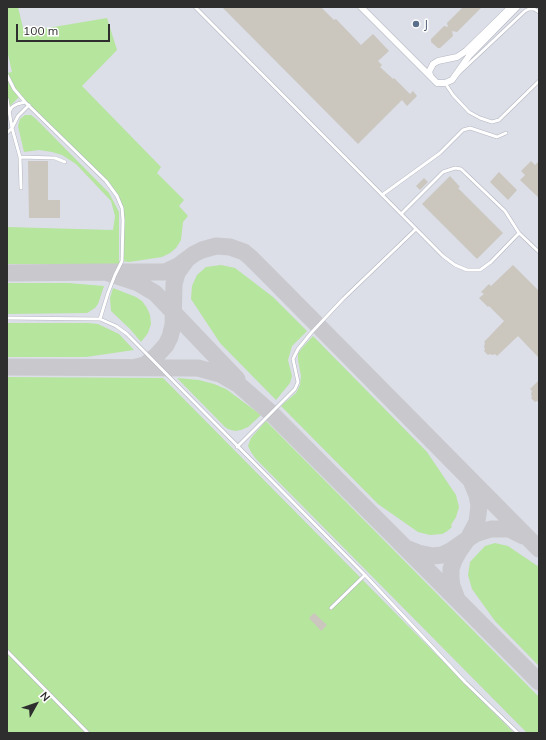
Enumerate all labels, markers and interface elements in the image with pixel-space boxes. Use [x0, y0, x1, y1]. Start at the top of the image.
scale bar [18, 16, 112, 42]
place label: J [424, 17, 428, 31]
marker: J [411, 19, 421, 29]
text: 100 m [23, 23, 58, 38]
north arrow [16, 684, 56, 724]
text: N [37, 689, 53, 704]

